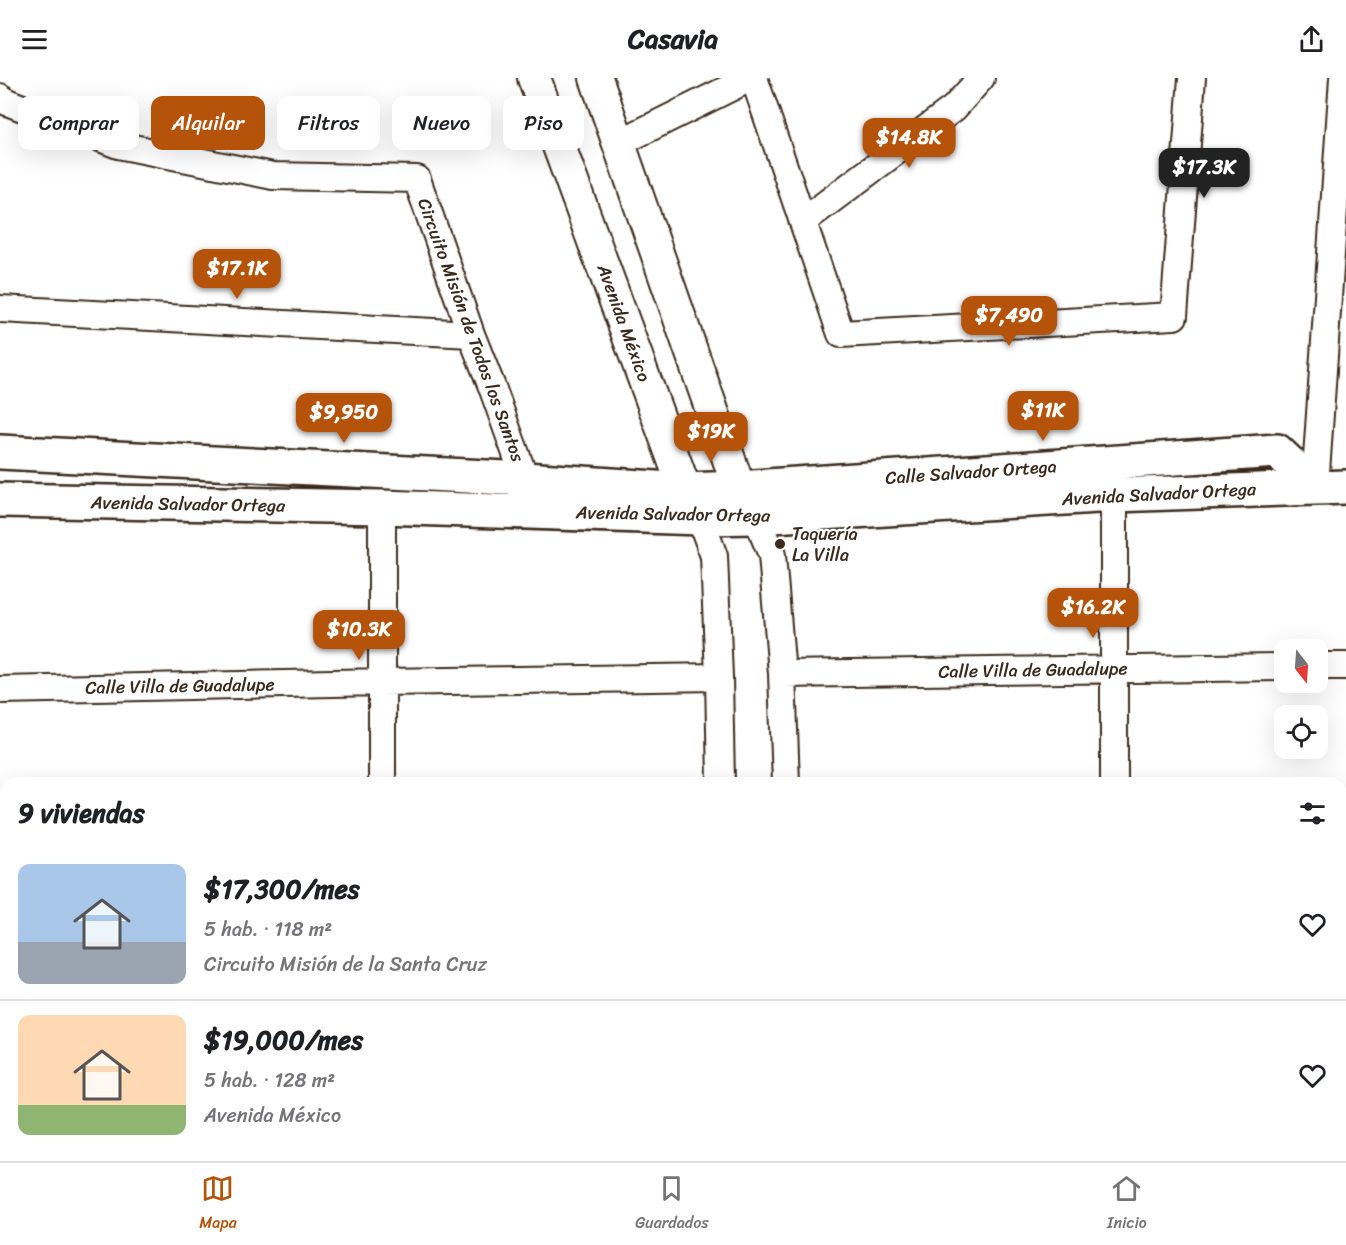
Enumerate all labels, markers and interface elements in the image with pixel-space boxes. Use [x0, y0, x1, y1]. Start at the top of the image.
text: Casavia [628, 15, 718, 63]
icon: menu [18, 23, 51, 56]
icon: share [1295, 23, 1328, 56]
chip: Comprar [18, 96, 139, 150]
chip: Alquilar [151, 96, 265, 150]
chip: Filtros [277, 96, 380, 150]
chip: Nuevo [392, 96, 491, 150]
chip: Piso [503, 96, 584, 150]
pin: $14.8K [860, 118, 958, 169]
text: $14.8K [877, 120, 941, 155]
pin: $17.3K [1155, 148, 1253, 199]
text: $17.3K [1173, 150, 1235, 185]
street label: Circuito Misión de Todos los Santos [408, 194, 534, 467]
pin: $17.1K [188, 249, 286, 300]
text: $17.1K [207, 251, 267, 286]
street label: Avenida México [587, 259, 660, 387]
pin: $7,490 [960, 296, 1058, 347]
text: $7,490 [975, 298, 1043, 333]
pin: $11K [1007, 391, 1079, 442]
pin: $9,950 [295, 393, 393, 444]
text: $11K [1022, 393, 1064, 428]
text: $9,950 [310, 395, 378, 430]
pin: $19K [675, 412, 747, 463]
text: $19K [688, 414, 734, 449]
street label: Calle Salvador Ortega [884, 450, 1058, 494]
street label: Avenida Salvador Ortega [1060, 473, 1258, 515]
street label: Avenida Salvador Ortega [90, 486, 286, 522]
street label: Avenida Salvador Ortega [575, 496, 771, 532]
place label: Taquería La Villa [792, 518, 858, 571]
marker: Taquería La Villa [773, 537, 787, 551]
pin: $16.2K [1044, 588, 1142, 639]
text: $16.2K [1061, 590, 1125, 625]
pin: $10.3K [310, 610, 408, 661]
text: $10.3K [327, 612, 391, 647]
north arrow [1274, 639, 1328, 693]
map controls [1274, 639, 1328, 759]
street label: Calle Villa de Guadalupe [938, 652, 1128, 688]
street label: Calle Villa de Guadalupe [85, 668, 275, 704]
button: locate [1274, 705, 1328, 759]
text: 9 viviendas [18, 790, 145, 836]
icon: filters [1296, 797, 1329, 830]
text: $17,300/mes [204, 866, 360, 912]
icon: home [66, 888, 138, 960]
icon: heart [1296, 908, 1329, 941]
text: 5 hab. · 118 m² [204, 912, 332, 947]
text: Circuito Misión de la Santa Cruz [204, 947, 487, 982]
text: $19,000/mes [204, 1017, 363, 1063]
icon: home [66, 1039, 138, 1111]
icon: heart [1296, 1059, 1329, 1092]
text: 5 hab. · 128 m² [204, 1063, 335, 1098]
text: Avenida México [204, 1098, 341, 1133]
tab: Mapa [199, 1172, 237, 1237]
tab: Guardados [635, 1172, 709, 1237]
tab: Inicio [1107, 1172, 1147, 1237]

